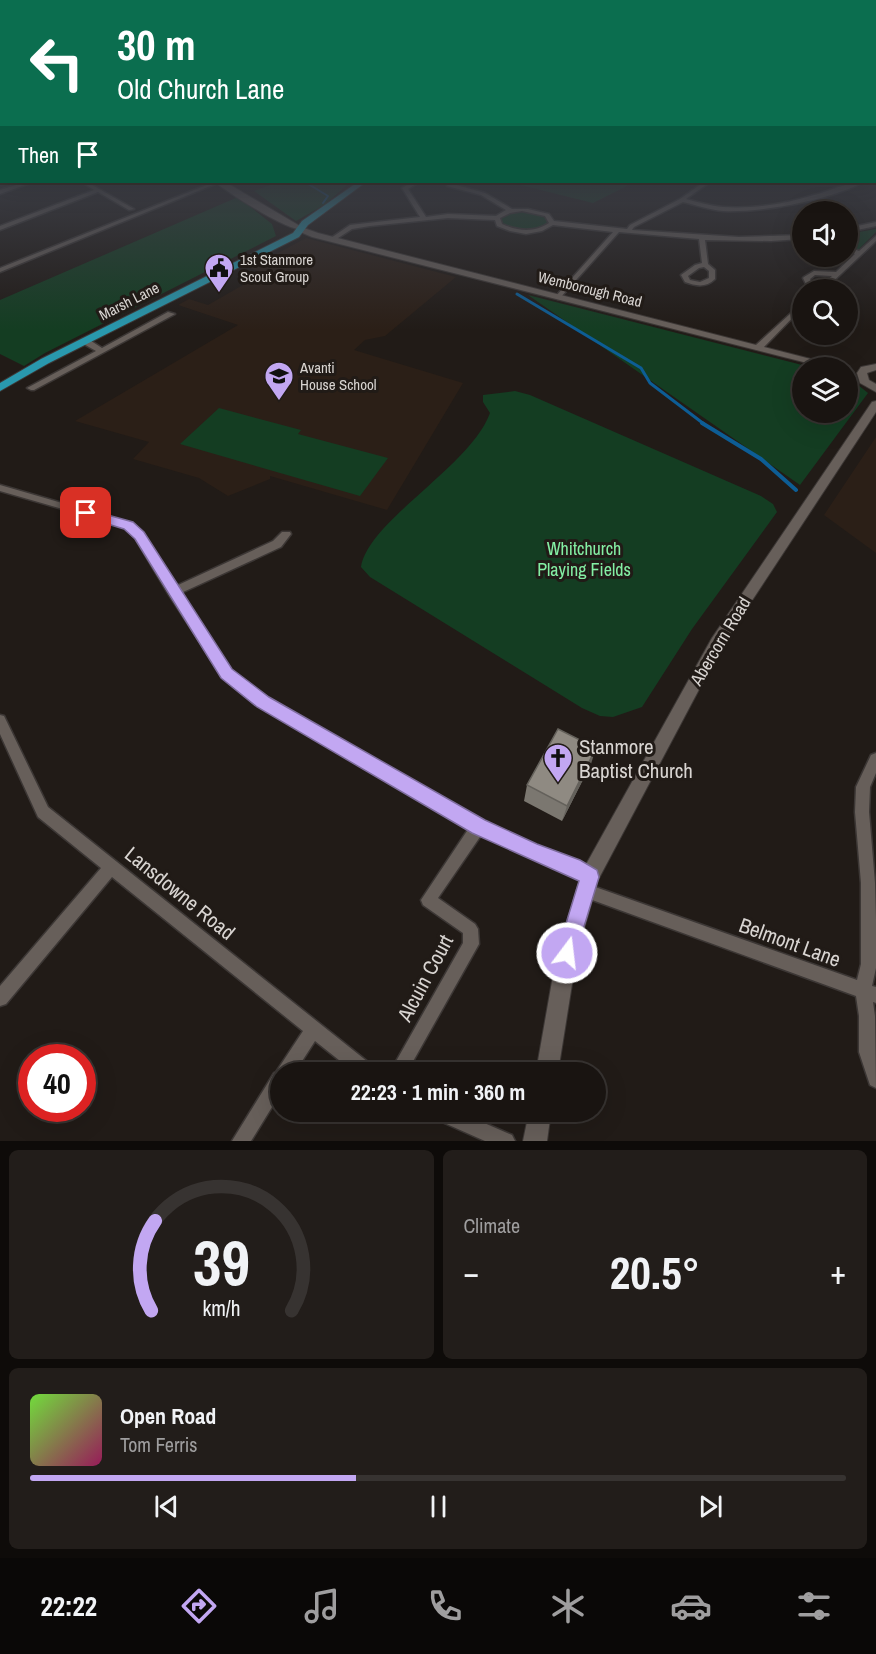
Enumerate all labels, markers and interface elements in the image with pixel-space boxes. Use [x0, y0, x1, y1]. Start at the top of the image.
text: 30 m [117, 17, 196, 73]
icon: left [18, 24, 96, 102]
text: Old Church Lane [117, 71, 284, 107]
icon: arrive [71, 138, 104, 171]
text: Then [18, 140, 59, 170]
map controls [792, 201, 858, 423]
button: sound [792, 201, 858, 267]
place label: 1st Stanmore Scout Group [240, 249, 313, 287]
public building icon: 1st Stanmore Scout Group [203, 252, 235, 294]
street label: Wemborough Road [536, 266, 644, 312]
street label: Marsh Lane [95, 277, 163, 325]
button: search [792, 279, 858, 345]
place label: Avanti House School [299, 357, 377, 395]
button: layers [792, 357, 858, 423]
school or university icon: Avanti House School [263, 360, 295, 402]
pin [60, 487, 111, 538]
icon: arrive [69, 496, 102, 529]
park label: Whitchurch Playing Fields [537, 536, 631, 582]
street label: Abercorn Road [683, 592, 756, 691]
place label: Stanmore Baptist Church [579, 732, 693, 785]
church icon: Stanmore Baptist Church [542, 742, 574, 784]
street label: Lansdowne Road [119, 840, 241, 946]
street label: Belmont Lane [735, 910, 845, 974]
position arrow [535, 921, 599, 985]
street label: Alcuin Court [389, 929, 460, 1028]
speed limit sign: 40 [18, 1044, 96, 1122]
text: 22:23 · 1 min · 360 m [351, 1077, 525, 1107]
text: Climate [464, 1212, 520, 1239]
text: 39 [193, 1220, 250, 1304]
text: 20.5° [610, 1242, 700, 1303]
text: − [464, 1250, 479, 1294]
text: + [830, 1250, 846, 1294]
text: km/h [202, 1295, 240, 1324]
text: Open Road [120, 1401, 216, 1431]
text: Tom Ferris [120, 1431, 198, 1458]
icon: previous [150, 1490, 183, 1523]
icon: pause [422, 1490, 455, 1523]
icon: next [694, 1490, 727, 1523]
icon: directions [178, 1585, 220, 1627]
icon: music [301, 1585, 343, 1627]
icon: phone [424, 1585, 466, 1627]
icon: climate [547, 1585, 589, 1627]
icon: car [670, 1585, 712, 1627]
icon: filters [793, 1585, 835, 1627]
text: 22:22 [41, 1588, 97, 1624]

